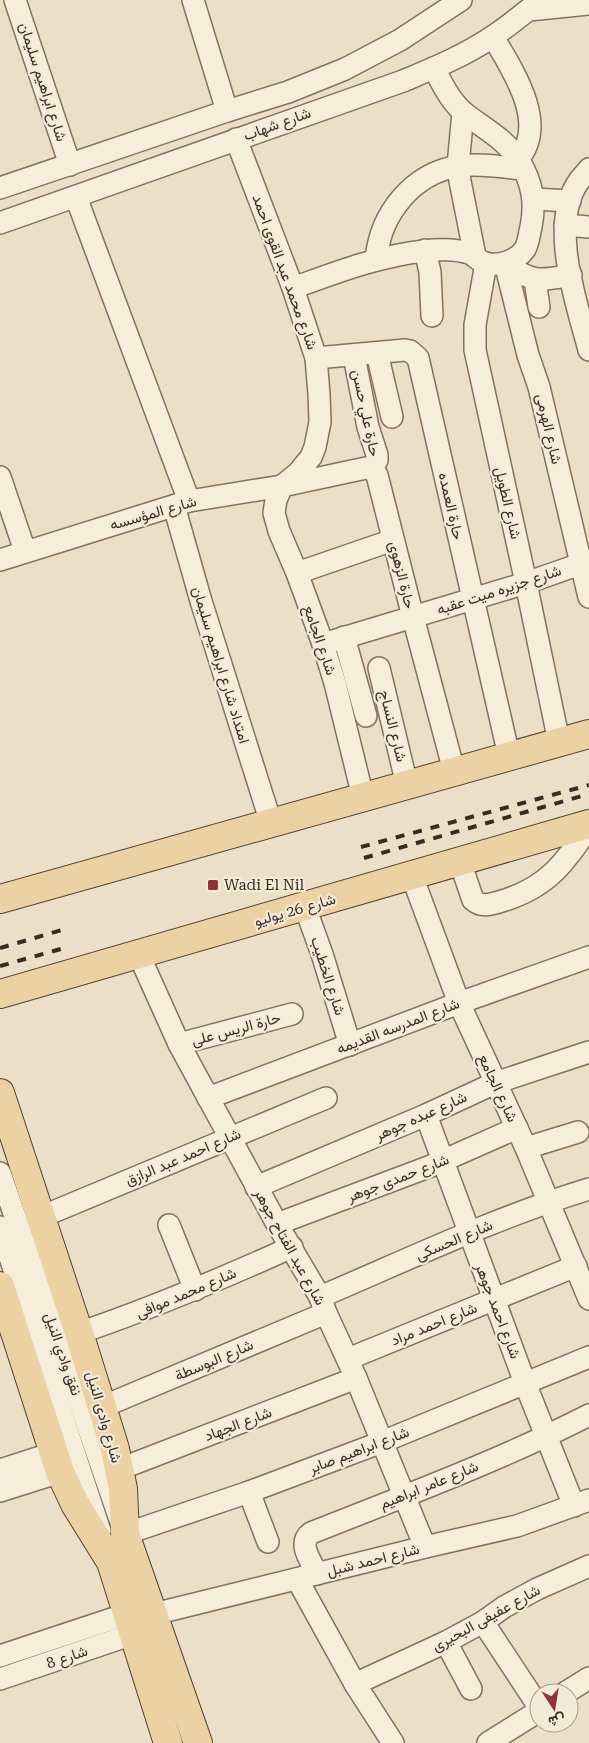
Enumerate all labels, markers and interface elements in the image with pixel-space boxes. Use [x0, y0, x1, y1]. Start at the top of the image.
street label: شارع ابراهيم سليمان [13, 20, 71, 145]
street label: شارع شهاب [241, 103, 314, 146]
street label: شارع محمد عبد القوى احمد [247, 192, 322, 353]
street label: حارة علي حسن [344, 368, 384, 459]
street label: شارع الهرمى [530, 392, 566, 467]
street label: شارع الطويل [489, 465, 525, 542]
street label: حارة العمده [435, 471, 467, 541]
street label: شارع المؤسسه [108, 492, 199, 536]
street label: حارة الزهوى [384, 539, 419, 611]
street label: شارع جزيره ميت عقبه [434, 561, 564, 621]
street label: امتداد شارع ابراهيم سليمان [187, 584, 253, 746]
street label: شارع الجامع [298, 603, 340, 678]
street label: شارع النساج [373, 688, 411, 764]
place label: Wadi El Nil [224, 876, 305, 894]
marker: Wadi El Nil [206, 878, 220, 892]
street label: شارع 26 يوليو [252, 890, 339, 932]
street label: شارع الخطيب [305, 934, 349, 1018]
street label: شارع المدرسه القديمه [334, 994, 463, 1060]
street label: حارة الريس على [189, 1008, 283, 1051]
street label: شارع الجامع [473, 1051, 522, 1126]
street label: شارع عبده جوهر [371, 1088, 471, 1147]
street label: شارع احمد عبد الرازق [123, 1124, 244, 1191]
street label: شارع حمدى جوهر [343, 1150, 452, 1208]
street label: شارع عبد الفتاح جوهر [248, 1185, 330, 1310]
street label: شارع الحسكى [413, 1216, 496, 1266]
street label: شارع احمد جوهر [469, 1260, 525, 1362]
street label: شارع محمد موافى [133, 1264, 240, 1324]
street label: شارع احمد مراد [388, 1298, 481, 1351]
street label: نفق وادي النيل [37, 1310, 86, 1399]
street label: شارع البوسطة [172, 1335, 257, 1386]
street label: شارع وادى النيل [80, 1369, 126, 1466]
street label: شارع الجهاد [202, 1403, 275, 1447]
street label: شارع ابراهيم صابر [305, 1423, 413, 1480]
street label: شارع عامر ابراهيم [377, 1457, 482, 1515]
street label: شارع احمد شبل [325, 1540, 422, 1582]
street label: شارع عفيفى البحيرى [429, 1581, 544, 1657]
street label: شارع 8 [44, 1642, 91, 1674]
north arrow [529, 1683, 579, 1733]
text: ش [546, 1710, 567, 1730]

